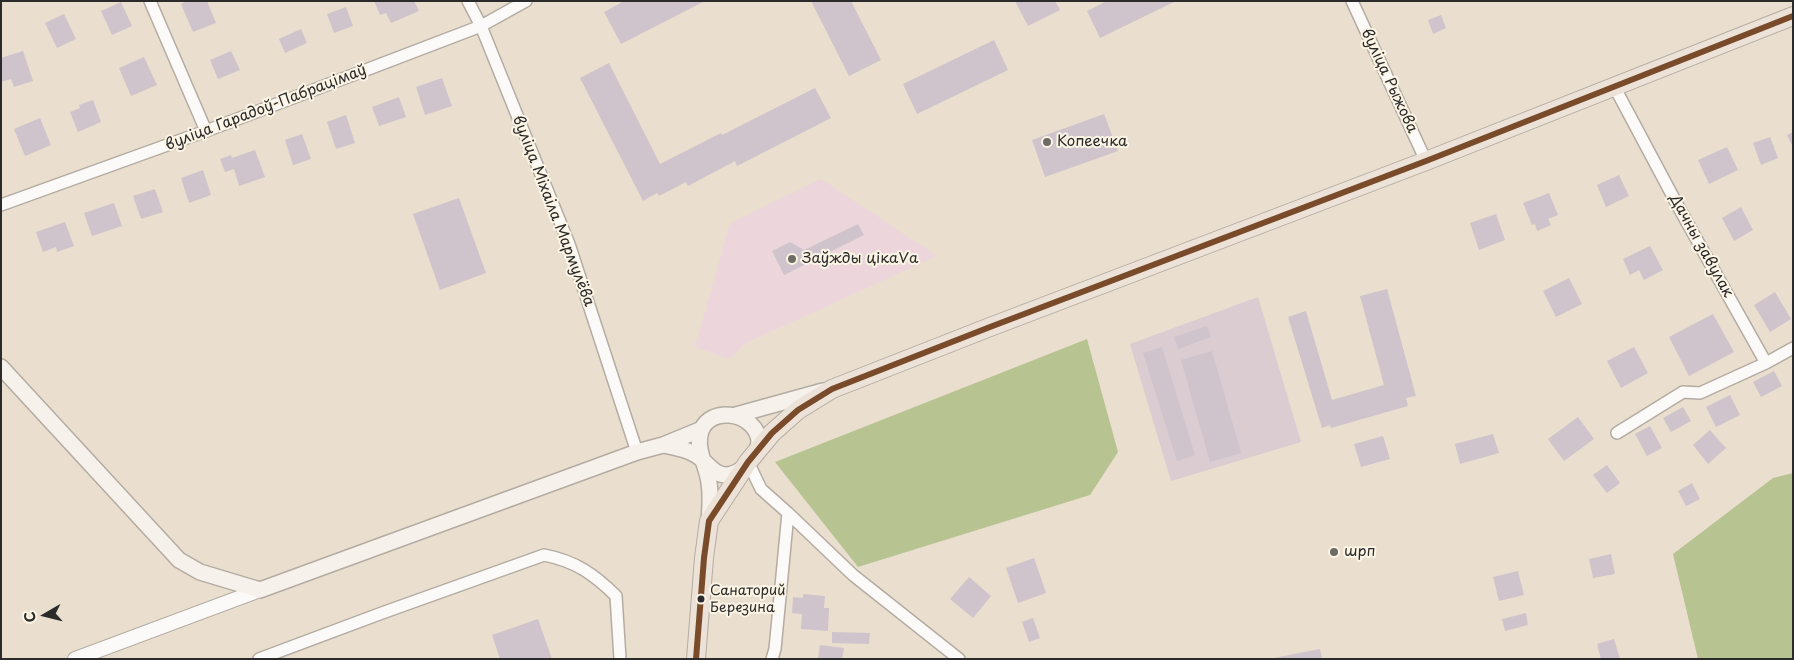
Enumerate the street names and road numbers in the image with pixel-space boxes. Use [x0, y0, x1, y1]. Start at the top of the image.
street label: вуліца Рыжова [1357, 26, 1421, 136]
street label: вуліца Гарадоў-Пабрацімаў [163, 61, 369, 155]
street label: вуліца Міхаіла Мармулёва [508, 113, 598, 309]
street label: Дачны завулак [1665, 191, 1737, 301]

